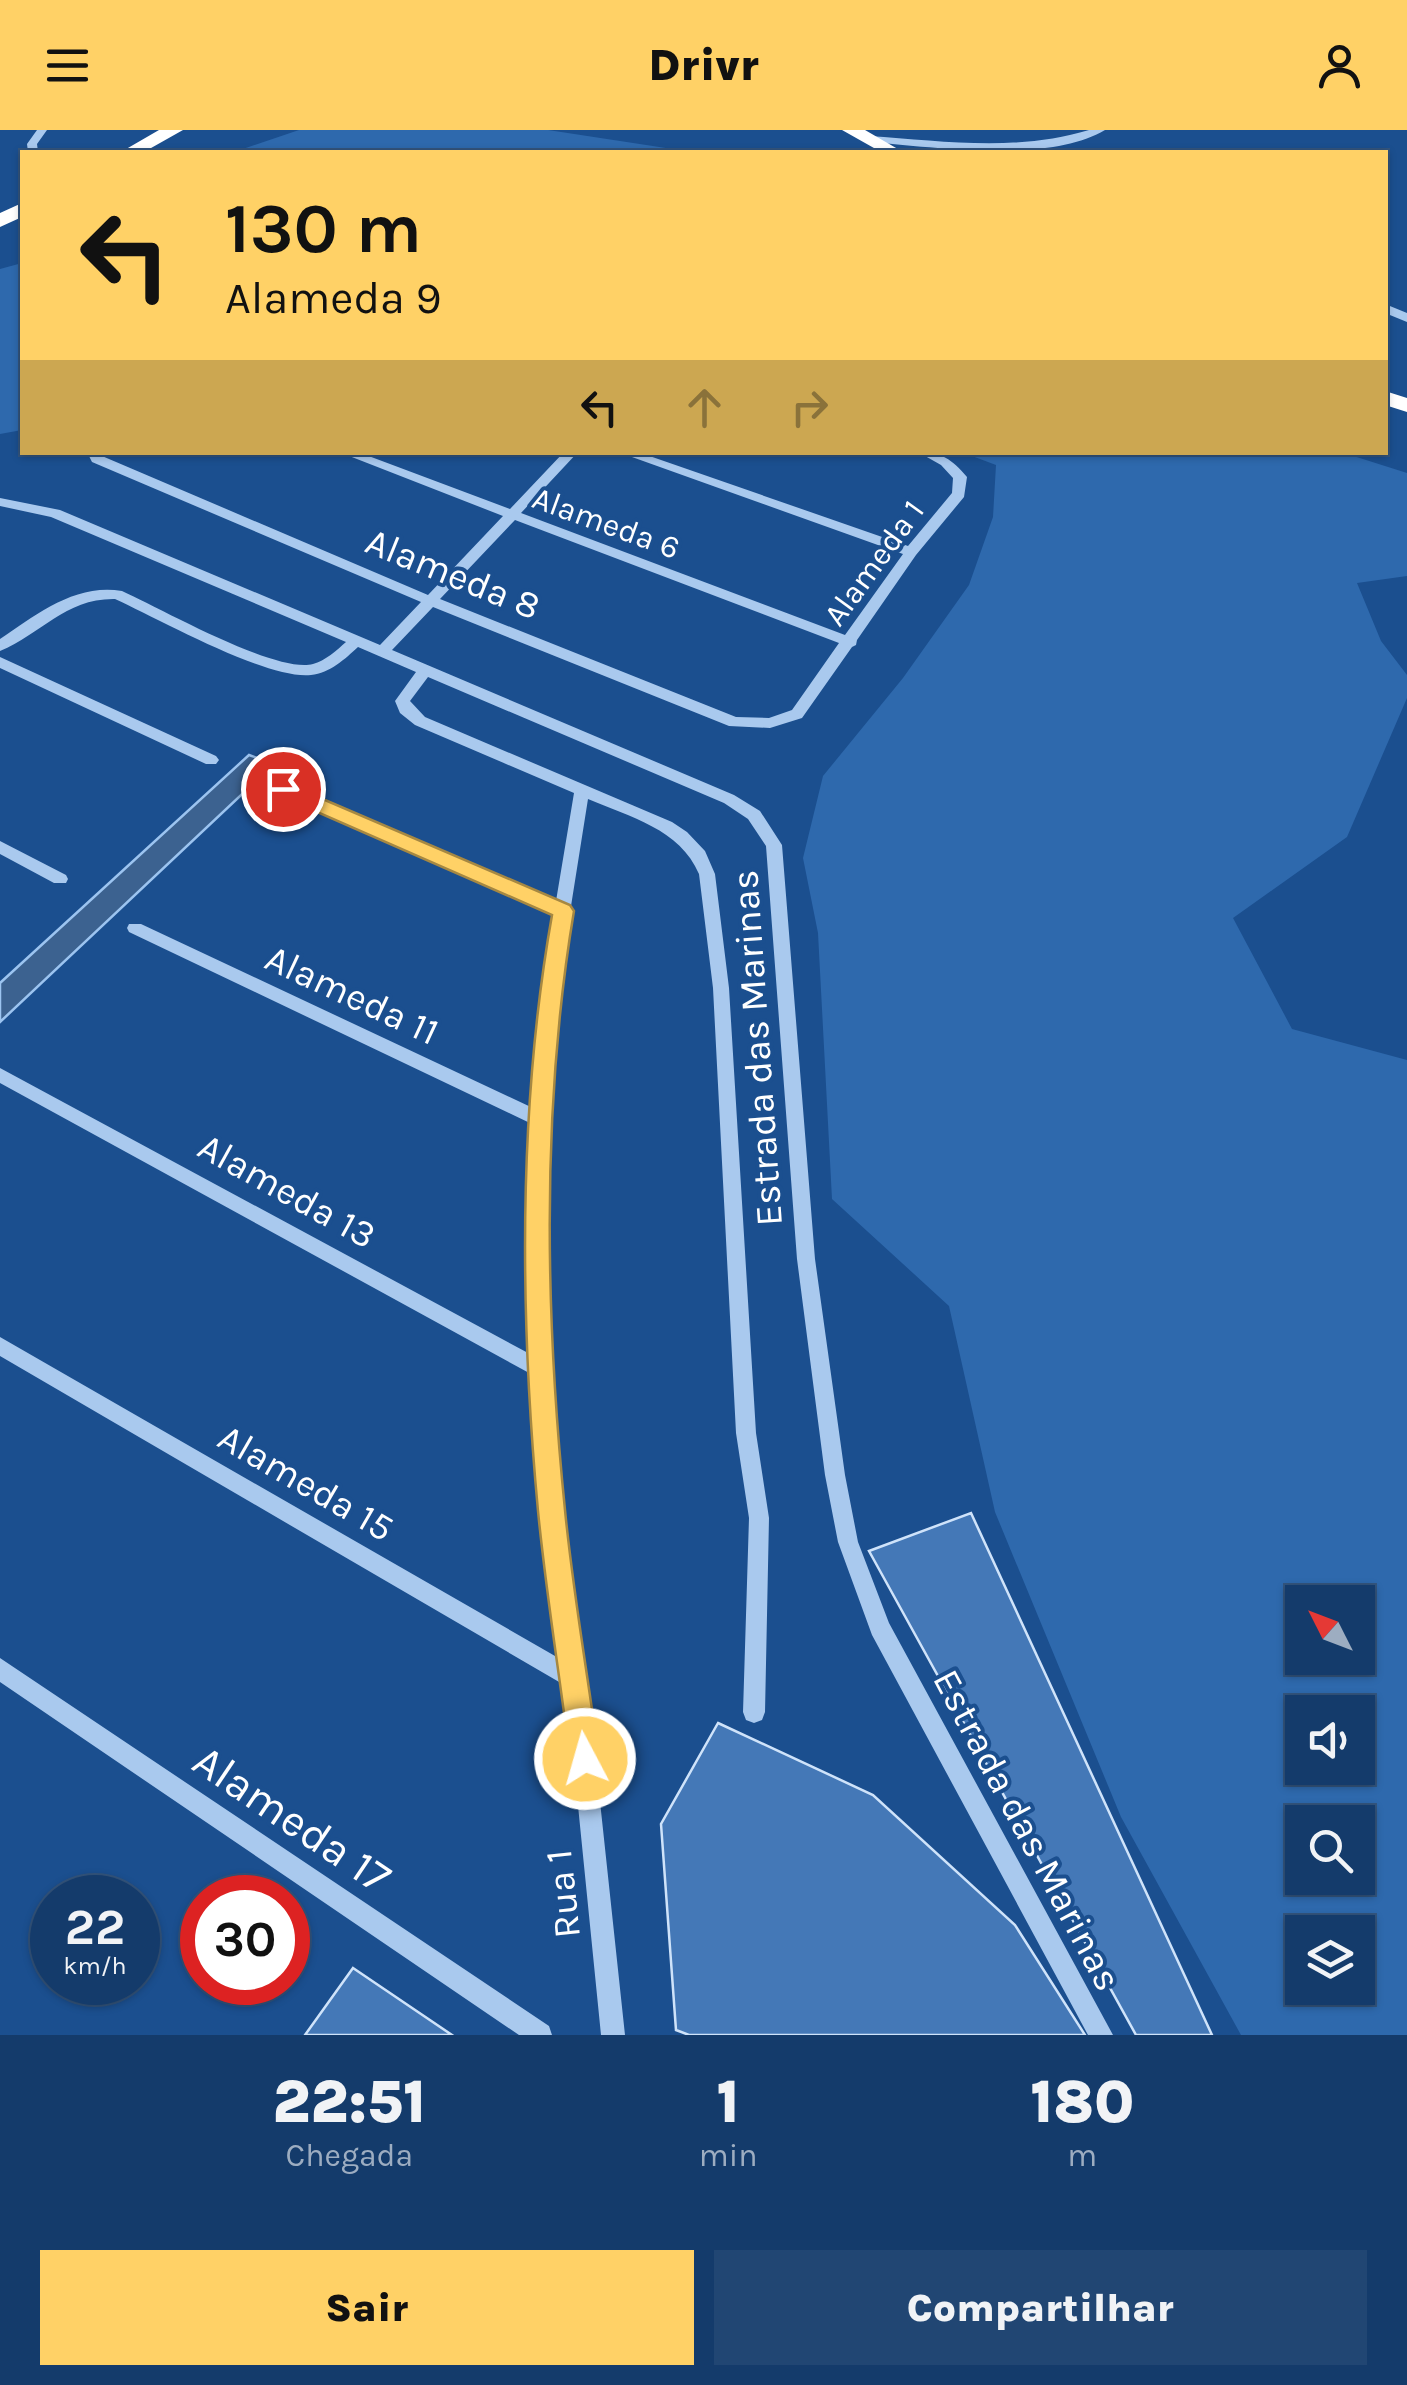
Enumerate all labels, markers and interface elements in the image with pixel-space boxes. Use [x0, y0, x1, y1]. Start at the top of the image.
icon: menu [40, 38, 95, 93]
icon: person [1312, 38, 1367, 93]
text: Drivr [648, 39, 759, 91]
text: 130 m [225, 188, 422, 270]
icon: left [60, 190, 190, 320]
text: Alameda 9 [225, 272, 442, 324]
icon: left [572, 380, 627, 435]
icon: ahead [677, 380, 732, 435]
icon: right [782, 380, 837, 435]
street label: Alameda 6 [527, 479, 685, 567]
street label: Alameda 1 [816, 493, 932, 633]
street label: Alameda 8 [359, 519, 547, 629]
pin [241, 747, 326, 832]
icon: arrive [256, 762, 311, 817]
street label: Estrada das Marinas [722, 868, 792, 1228]
street label: Alameda 11 [258, 935, 446, 1055]
street label: Alameda 13 [190, 1124, 384, 1258]
street label: Alameda 15 [210, 1415, 402, 1551]
north arrow [1285, 1585, 1375, 1675]
map controls [1285, 1585, 1375, 2005]
street label: Estrada das Marinas [923, 1662, 1131, 1998]
button: sound [1285, 1695, 1375, 1785]
position arrow [533, 1707, 637, 1811]
street label: Alameda 17 [184, 1734, 400, 1904]
button: search [1285, 1805, 1375, 1895]
street label: Rua 1 [536, 1847, 590, 1941]
speed limit sign: 30 [180, 1875, 310, 2005]
text: 22 [65, 1898, 125, 1957]
button: layers [1285, 1915, 1375, 2005]
text: km/h [63, 1951, 127, 1980]
text: 22:51 [273, 2067, 426, 2137]
text: 1 [717, 2067, 740, 2137]
text: 180 [1030, 2067, 1134, 2137]
text: Chegada [286, 2137, 413, 2174]
text: min [699, 2137, 758, 2174]
text: m [1067, 2137, 1097, 2174]
button: Sair [40, 2250, 694, 2365]
button: Compartilhar [714, 2250, 1367, 2365]

